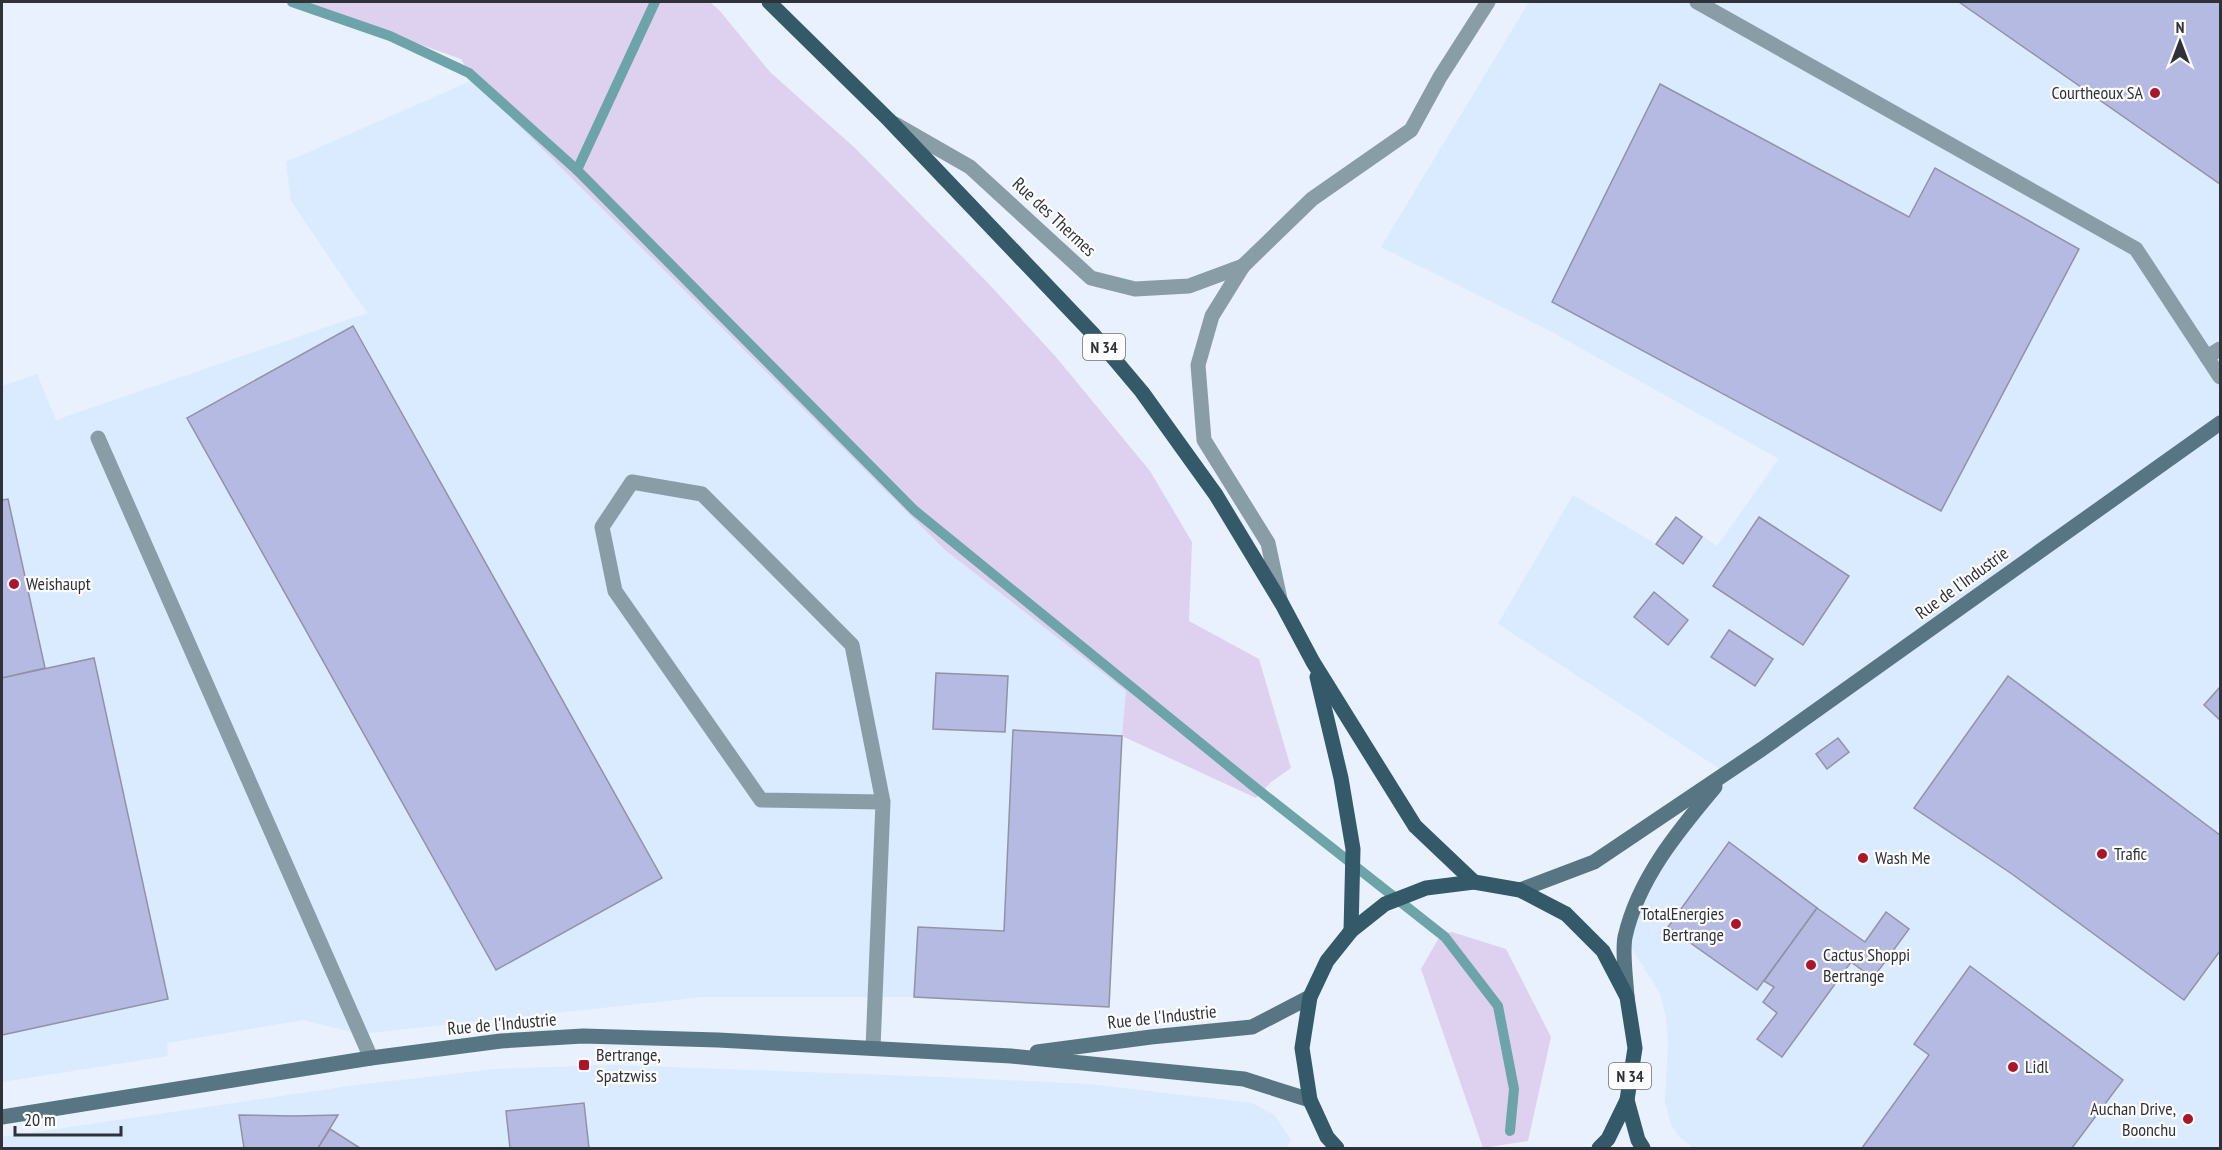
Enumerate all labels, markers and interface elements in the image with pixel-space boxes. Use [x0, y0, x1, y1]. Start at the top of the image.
north arrow [2150, 12, 2210, 72]
text: N [2176, 17, 2184, 37]
place label: Courtheoux SA [2052, 81, 2143, 104]
marker: Courtheoux SA [2148, 86, 2162, 100]
street label: Rue des Thermes [1008, 172, 1101, 261]
road number: N 34 [1083, 334, 1125, 360]
street label: Rue de l'Industrie [1911, 541, 2013, 624]
place label: Weishaupt [26, 572, 91, 595]
marker: Weishaupt [7, 577, 21, 591]
place label: Trafic [2114, 842, 2148, 865]
place label: Wash Me [1875, 846, 1930, 869]
marker: Trafic [2095, 847, 2109, 861]
marker: Wash Me [1856, 851, 1870, 865]
place label: TotalEnergies Bertrange [1640, 902, 1724, 946]
marker: TotalEnergies Bertrange [1729, 917, 1743, 931]
place label: Cactus Shoppi Bertrange [1823, 943, 1910, 987]
marker: Cactus Shoppi Bertrange [1804, 958, 1818, 972]
street label: Rue de l'Industrie [1106, 999, 1217, 1034]
street label: Rue de l'Industrie [447, 1007, 557, 1040]
place label: Bertrange, Spatzwiss [596, 1043, 661, 1087]
place label: Lidl [2025, 1055, 2049, 1078]
marker: Bertrange, Spatzwiss [577, 1058, 591, 1072]
marker: Lidl [2006, 1060, 2020, 1074]
road number: N 34 [1609, 1063, 1651, 1089]
place label: Auchan Drive, Boonchu [2090, 1097, 2176, 1141]
scale bar [15, 1099, 122, 1137]
text: 20 m [24, 1108, 56, 1131]
marker: Auchan Drive, Boonchu [2181, 1112, 2195, 1126]

